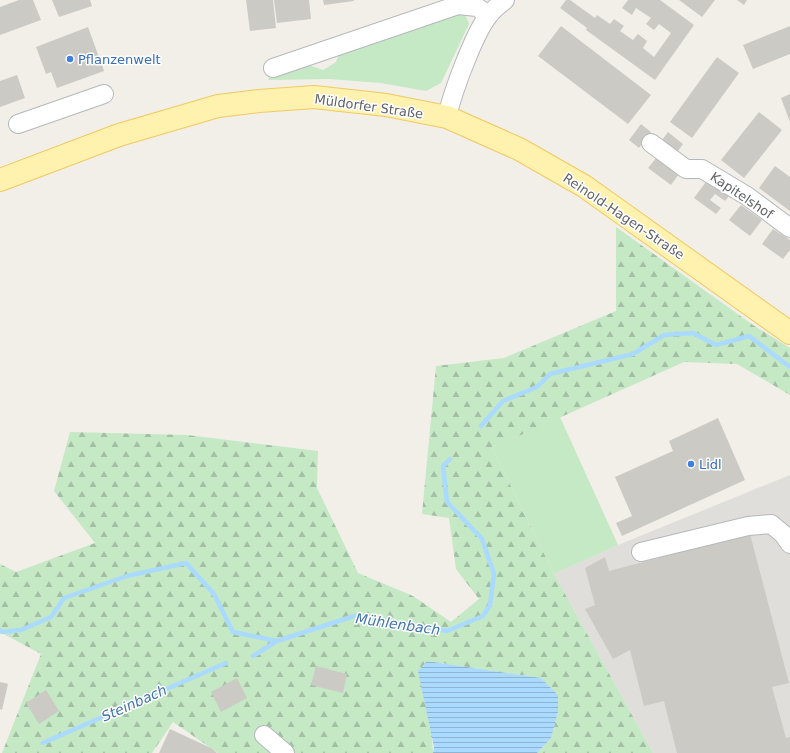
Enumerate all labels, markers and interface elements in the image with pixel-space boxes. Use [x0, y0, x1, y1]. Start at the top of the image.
place label: Pflanzenwelt [78, 52, 161, 67]
marker: Pflanzenwelt [65, 54, 75, 64]
street label: Müldorfer Straße [314, 91, 424, 122]
street label: Kapitelshof [708, 169, 776, 222]
street label: Reinold-Hagen-Straße [560, 170, 687, 262]
place label: Lidl [699, 457, 722, 472]
marker: Lidl [686, 459, 696, 469]
water label: Mühlenbach [355, 610, 441, 638]
water label: Steinbach [99, 681, 169, 725]

